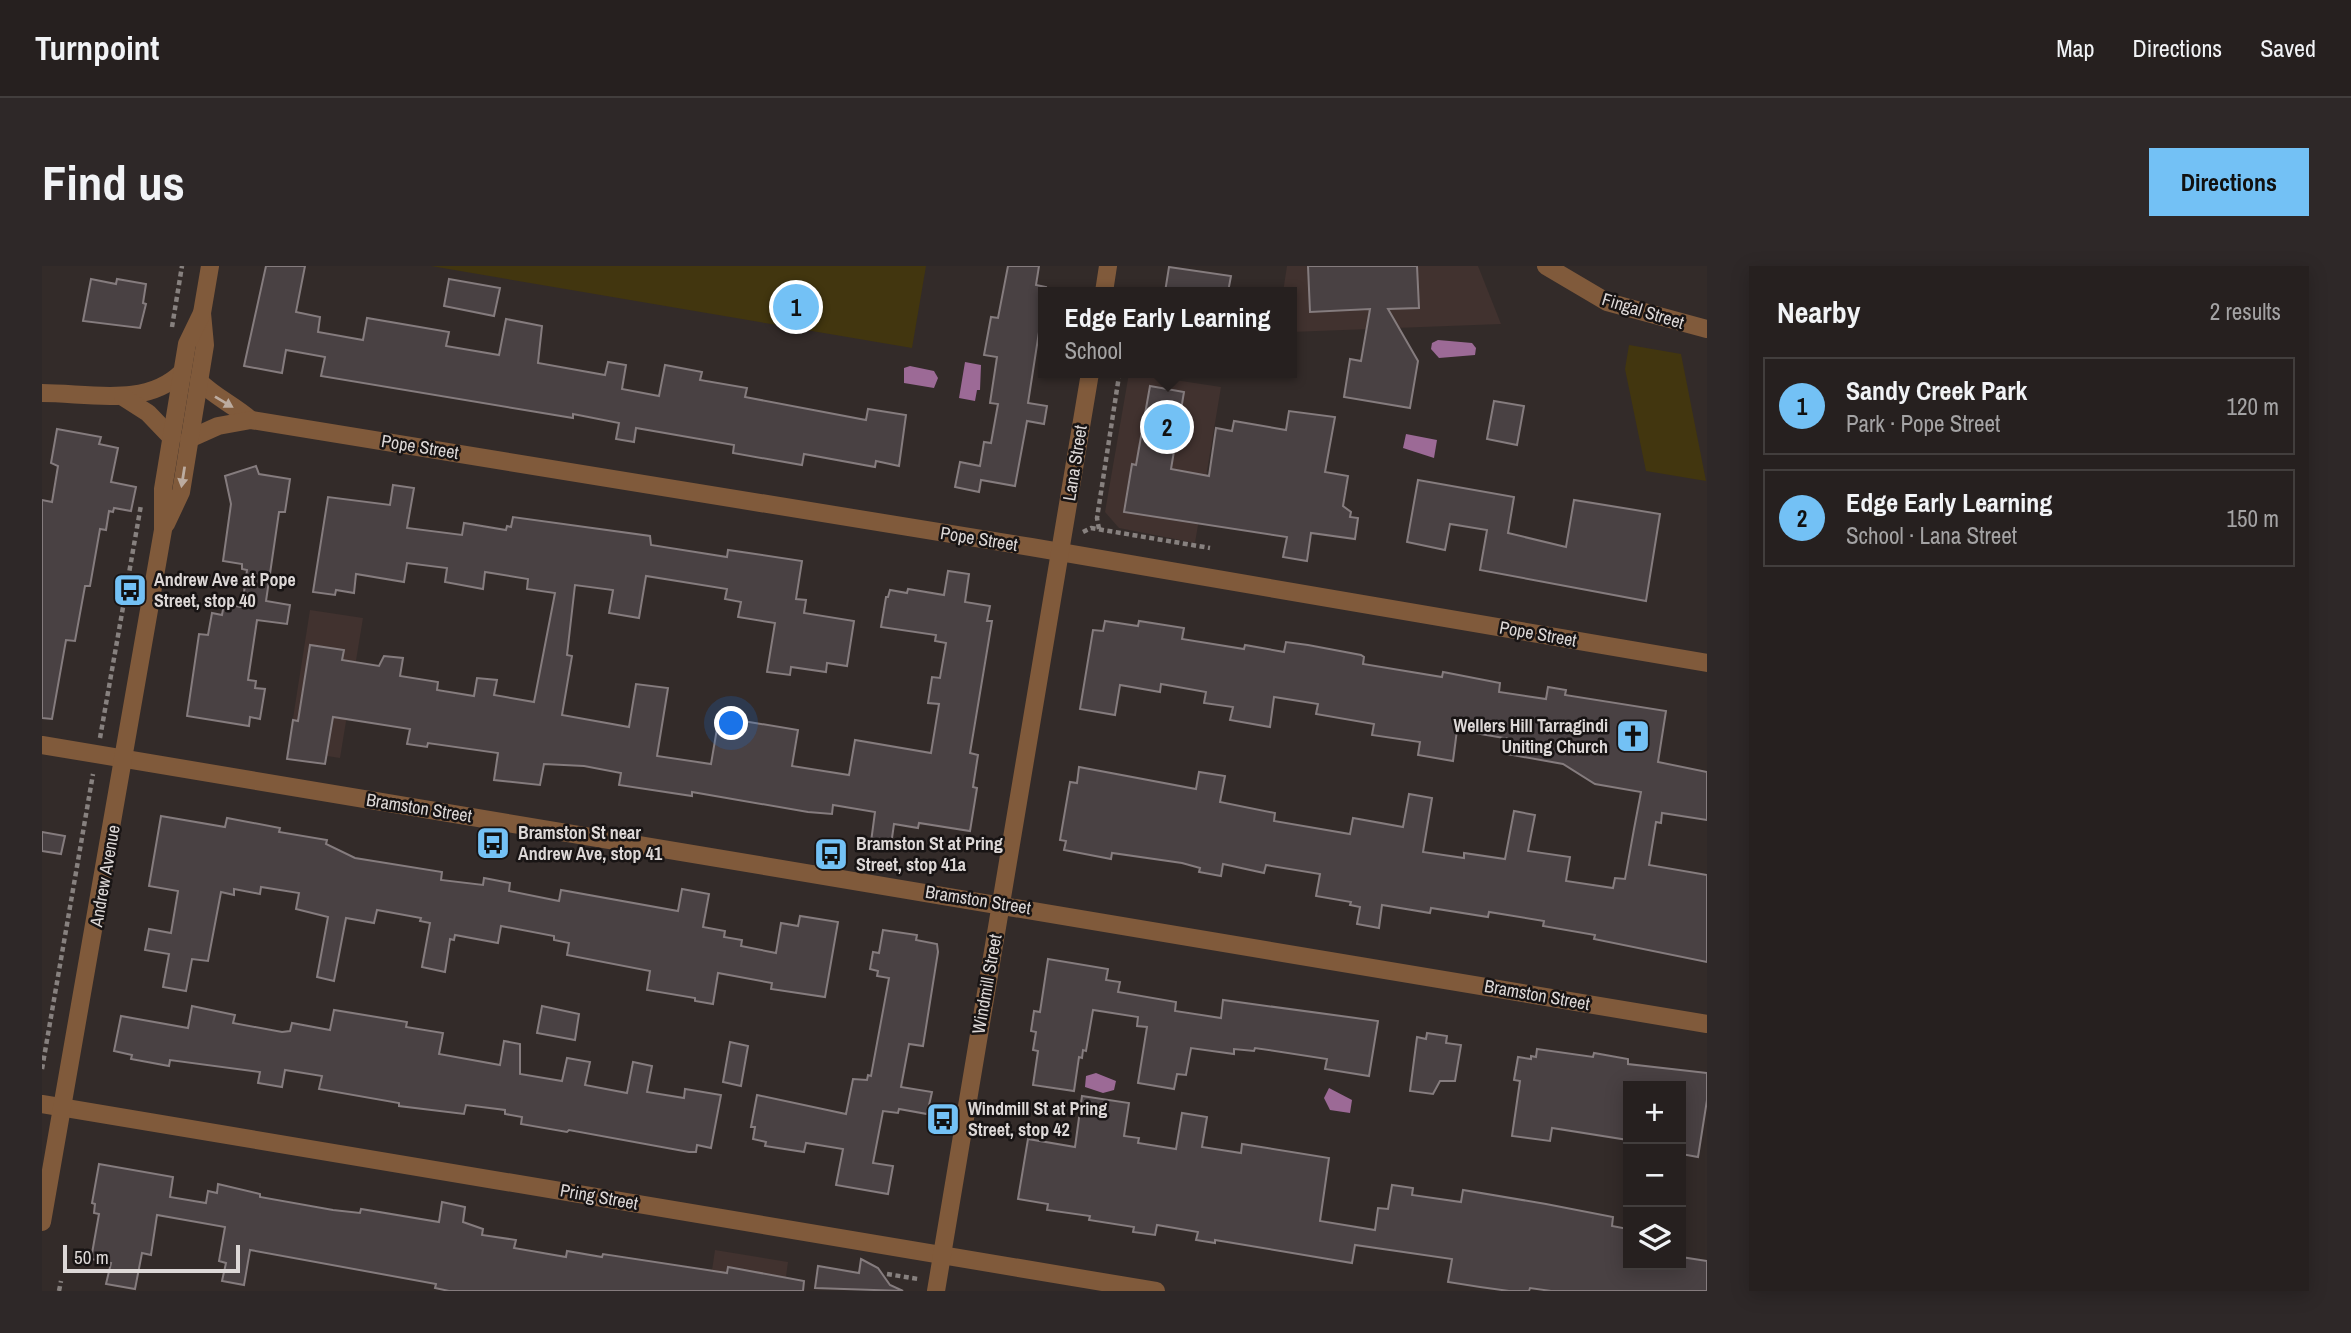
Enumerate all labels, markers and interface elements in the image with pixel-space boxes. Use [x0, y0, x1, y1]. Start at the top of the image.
text: Turnpoint [35, 26, 159, 70]
text: Map [2056, 32, 2094, 64]
text: Directions [2132, 32, 2222, 64]
text: Saved [2260, 32, 2316, 64]
button: Directions [2149, 148, 2309, 216]
text: Find us [42, 149, 185, 215]
pin: 1 [773, 281, 819, 333]
street label: Fingal Street [1599, 286, 1687, 335]
popup [1038, 287, 1297, 378]
text: Nearby [1777, 292, 1860, 332]
text: 2 results [2210, 296, 2281, 327]
text: Edge Early Learning [1064, 300, 1271, 335]
text: School [1064, 335, 1122, 366]
text: Sandy Creek Park [1846, 373, 2027, 408]
text: 1 [1797, 391, 1807, 422]
text: 120 m [2227, 391, 2279, 422]
one-way arrow [214, 395, 233, 408]
pin: 2 [1144, 401, 1190, 453]
text: Park · Pope Street [1846, 408, 2000, 439]
street label: Lana Street [1056, 423, 1093, 503]
street label: Pope Street [380, 428, 461, 465]
one-way arrow [177, 466, 188, 488]
text: Edge Early Learning [1846, 485, 2052, 520]
text: 2 [1797, 503, 1807, 534]
text: 150 m [2227, 503, 2279, 534]
street label: Pope Street [939, 520, 1020, 557]
text: School · Lana Street [1846, 520, 2017, 551]
place label: Andrew Ave at Pope Street, stop 40 [154, 567, 296, 613]
bus stop icon: Andrew Ave at Pope Street, stop 40 [111, 571, 149, 609]
street label: Pope Street [1498, 614, 1579, 653]
your location [714, 706, 748, 740]
place label: Wellers Hill Tarragindi Uniting Church [1453, 713, 1608, 759]
church icon: Wellers Hill Tarragindi Uniting Church [1614, 717, 1652, 755]
street label: Bramston Street [364, 787, 474, 828]
place label: Bramston St near Andrew Ave, stop 41 [518, 820, 663, 866]
street label: Andrew Avenue [83, 823, 126, 930]
bus stop icon: Bramston St near Andrew Ave, stop 41 [474, 824, 512, 862]
place label: Bramston St at Pring Street, stop 41a [856, 831, 1003, 877]
bus stop icon: Bramston St at Pring Street, stop 41a [812, 835, 850, 873]
street label: Bramston Street [923, 879, 1033, 920]
street label: Windmill Street [965, 932, 1008, 1036]
street label: Bramston Street [1482, 973, 1592, 1016]
map controls [1623, 1081, 1686, 1270]
button: + [1623, 1081, 1686, 1144]
place label: Windmill St at Pring Street, stop 42 [968, 1096, 1107, 1142]
bus stop icon: Windmill St at Pring Street, stop 42 [924, 1100, 962, 1138]
button: − [1623, 1144, 1686, 1207]
street label: Pring Street [558, 1177, 640, 1216]
button: layers [1623, 1207, 1686, 1270]
scale bar [63, 1242, 240, 1274]
text: 50 m [74, 1244, 109, 1270]

